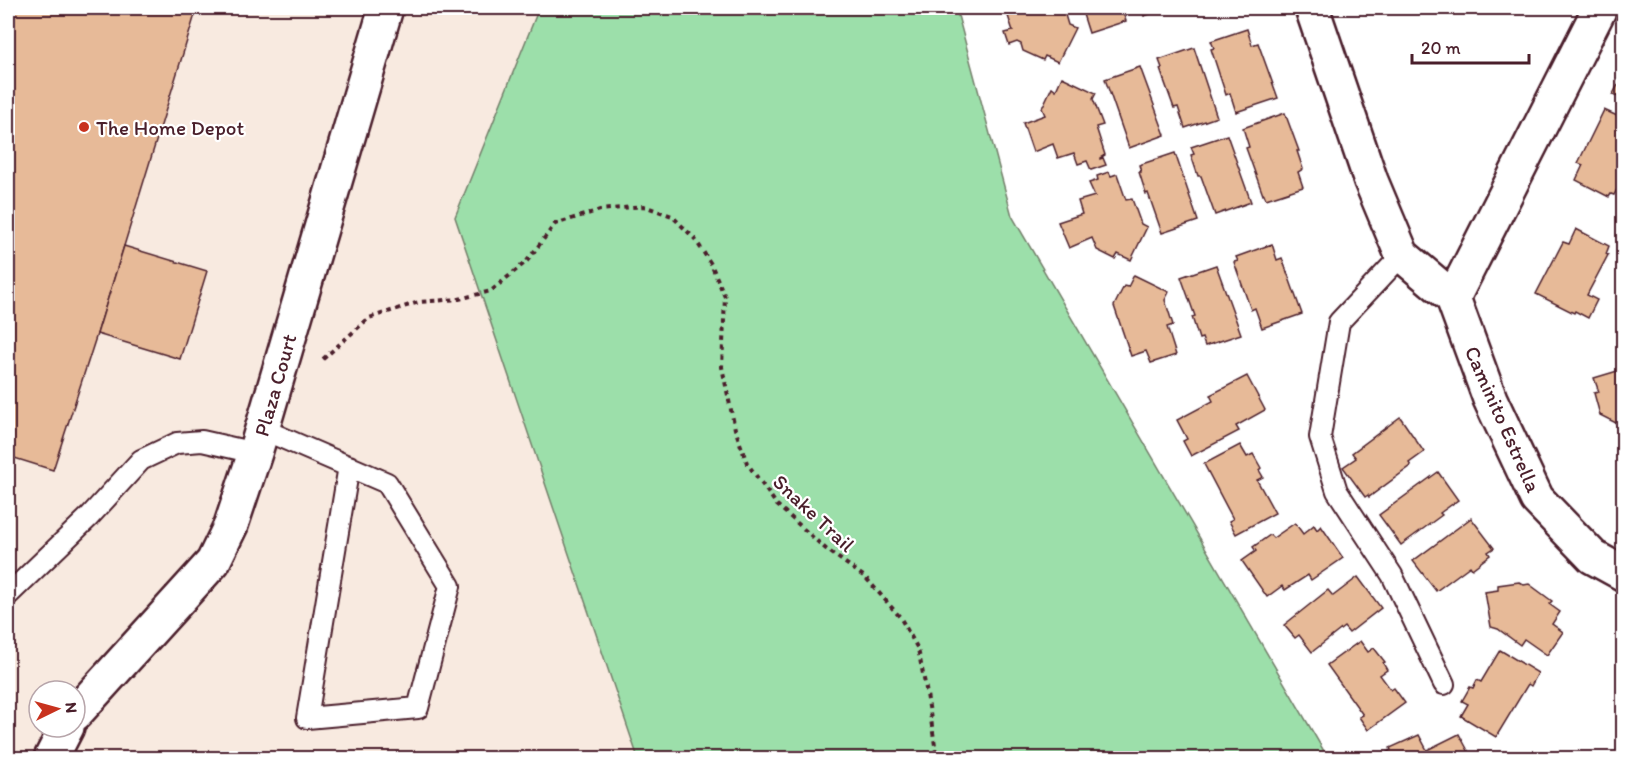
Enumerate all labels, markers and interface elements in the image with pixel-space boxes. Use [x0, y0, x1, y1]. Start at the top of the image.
scale bar [1412, 27, 1529, 65]
text: 20 m [1421, 37, 1461, 59]
place label: The Home Depot [96, 115, 244, 140]
marker: The Home Depot [77, 120, 91, 134]
street label: Plaza Court [248, 331, 302, 439]
street label: Caminito Estrella [1460, 342, 1546, 496]
street label: Snake Trail [768, 469, 860, 557]
north arrow [27, 679, 87, 739]
text: N [62, 702, 81, 714]

